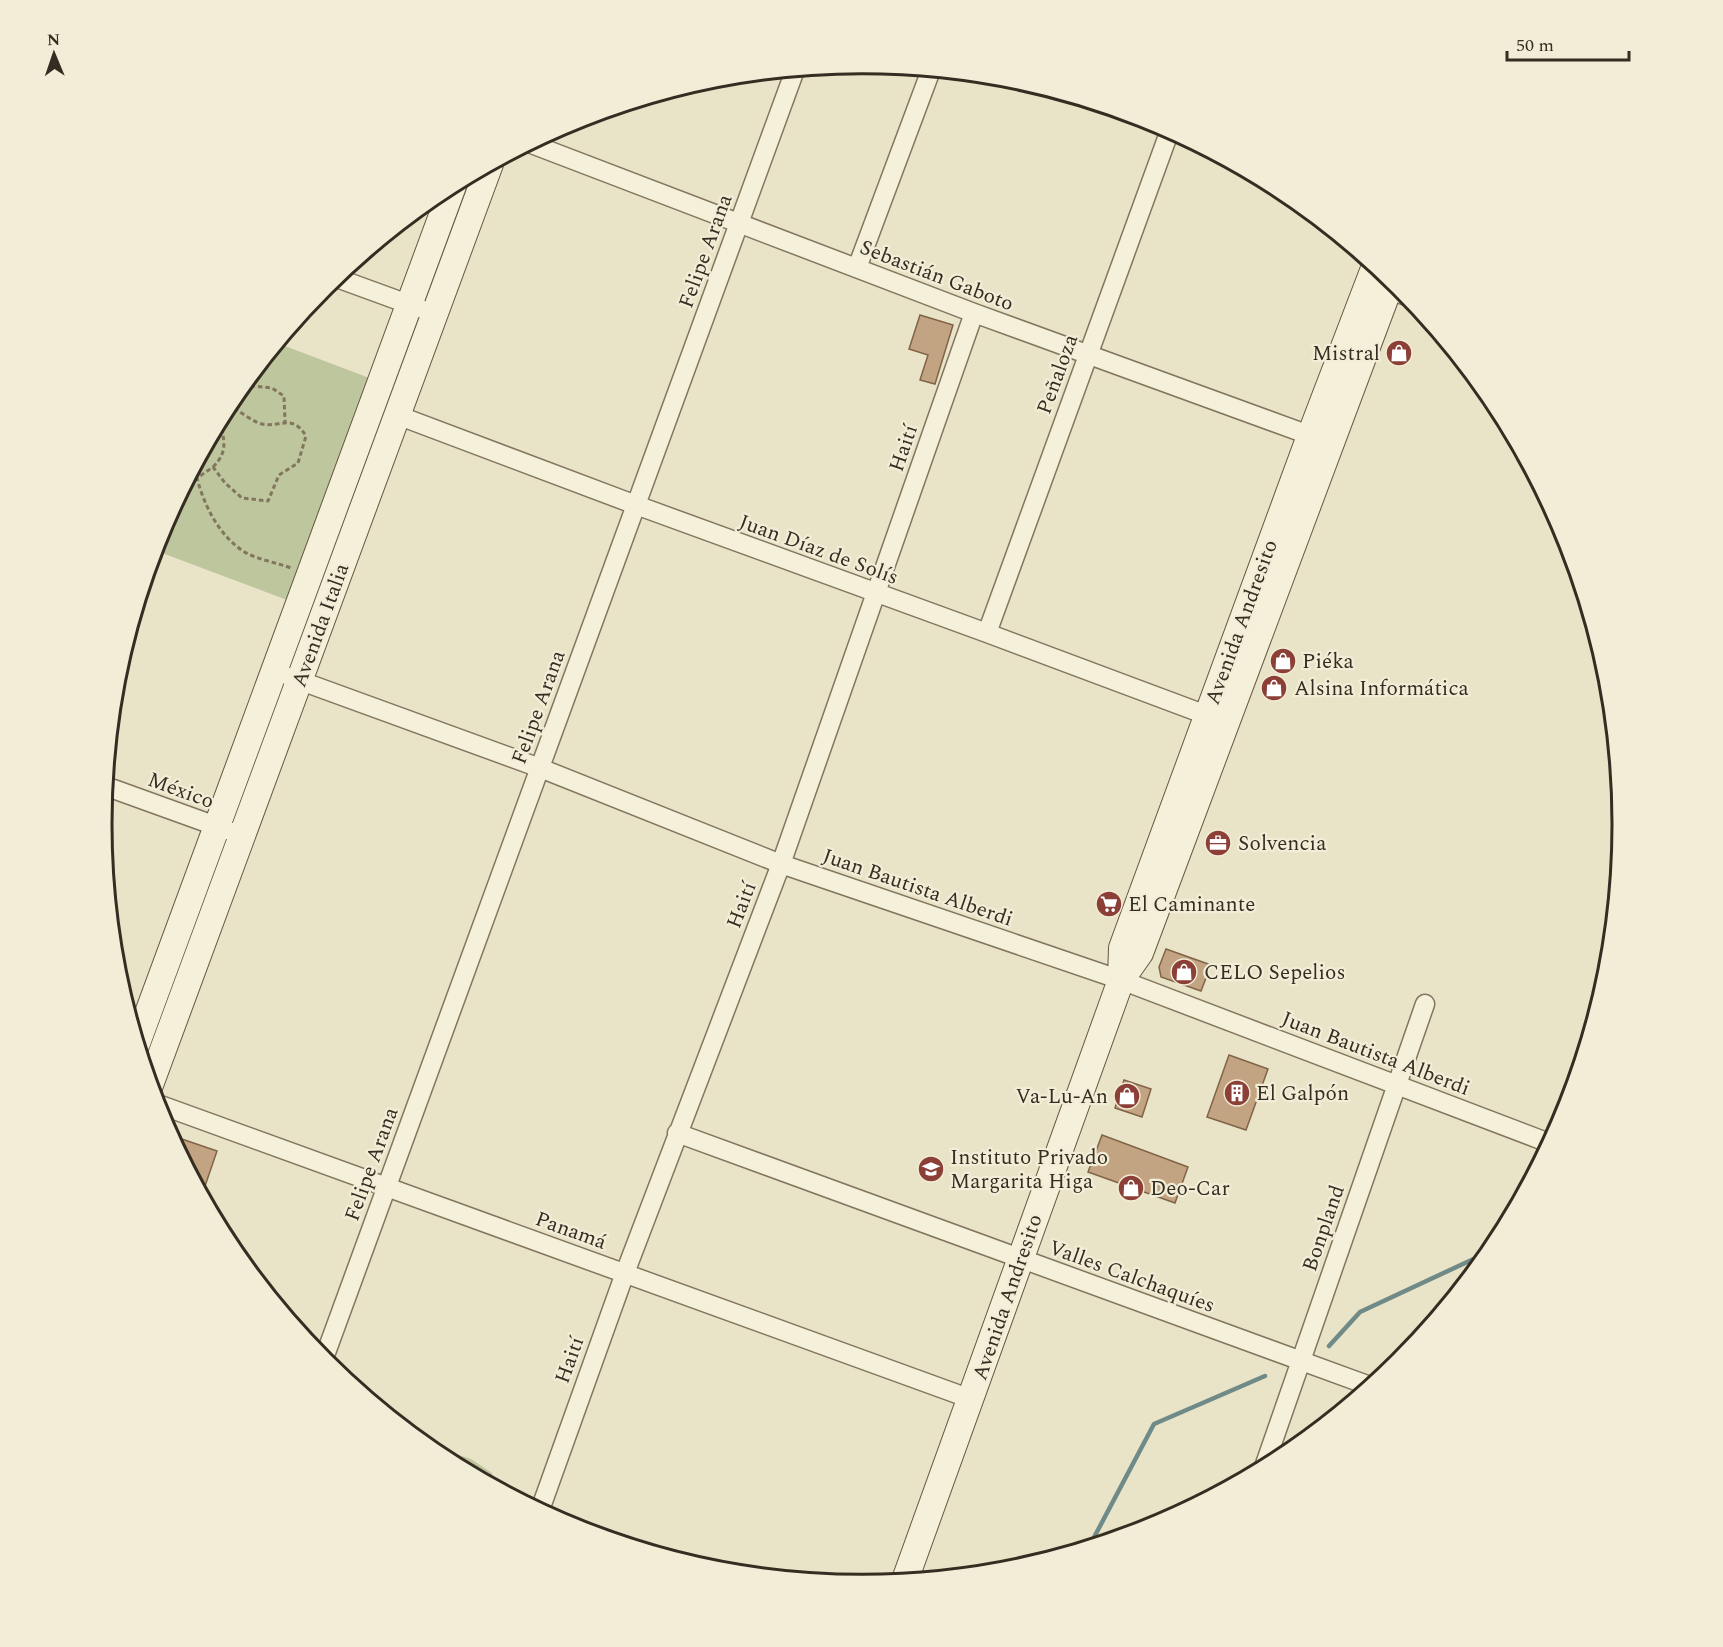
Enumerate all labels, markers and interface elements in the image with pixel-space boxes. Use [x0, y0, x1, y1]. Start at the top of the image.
north arrow [24, 24, 84, 84]
scale bar [1507, 24, 1628, 62]
text: N [47, 28, 60, 52]
text: 50 m [1516, 32, 1554, 59]
street label: Felipe Arana [670, 189, 742, 313]
street label: Sebastián Gaboto [855, 232, 1018, 320]
street label: Peñaloza [1029, 329, 1087, 419]
place label: Mistral [1312, 338, 1380, 370]
shop icon: Mistral [1384, 338, 1414, 368]
street label: Haití [881, 419, 927, 476]
street label: Juan Díaz de Solís [734, 506, 903, 594]
street label: Avenida Andresito [1197, 535, 1287, 709]
street label: Avenida Italia [284, 558, 358, 692]
street label: Felipe Arana [503, 645, 575, 769]
shop icon: Piéka [1268, 646, 1298, 676]
place label: Piéka [1302, 646, 1355, 678]
shop icon: Alsina Informática [1259, 673, 1289, 703]
place label: Alsina Informática [1294, 673, 1469, 705]
street label: México [143, 764, 218, 818]
office icon: Solvencia [1203, 828, 1233, 858]
place label: Solvencia [1238, 828, 1327, 860]
street label: Juan Bautista Alberdi [818, 840, 1017, 936]
street label: Haití [718, 876, 766, 933]
supermarket icon: El Caminante [1094, 889, 1124, 919]
place label: El Caminante [1128, 889, 1255, 921]
shop icon: CELO Sepelios [1169, 957, 1199, 987]
place label: CELO Sepelios [1204, 957, 1345, 989]
street label: Juan Bautista Alberdi [1277, 1003, 1475, 1105]
building icon: El Galpón [1222, 1078, 1252, 1108]
place label: El Galpón [1256, 1078, 1349, 1110]
place label: Va-Lu-An [1016, 1081, 1108, 1113]
shop icon: Va-Lu-An [1112, 1081, 1142, 1111]
street label: Felipe Arana [336, 1102, 408, 1226]
place label: Instituto Privado Margarita Higa [950, 1142, 1108, 1198]
school or university icon: Instituto Privado Margarita Higa [916, 1154, 946, 1184]
shop icon: Deo-Car [1116, 1173, 1146, 1203]
place label: Deo-Car [1150, 1173, 1230, 1205]
street label: Bonpland [1294, 1181, 1354, 1276]
street label: Panamá [530, 1203, 612, 1259]
street label: Avenida Andresito [965, 1210, 1051, 1385]
street label: Valles Calchaquíes [1044, 1232, 1219, 1322]
street label: Haití [547, 1331, 594, 1388]

